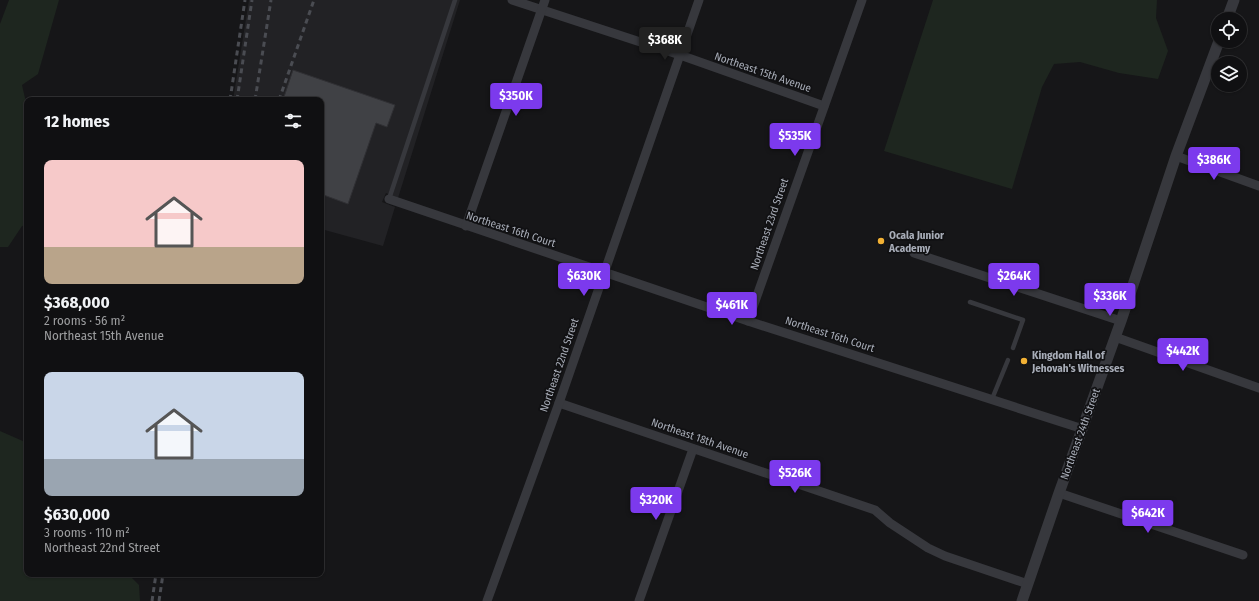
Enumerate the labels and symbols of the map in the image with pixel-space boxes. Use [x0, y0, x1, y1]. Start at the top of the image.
pin: $368K [637, 27, 693, 61]
street label: Northeast 15th Avenue [713, 50, 813, 95]
pin: $350K [488, 83, 544, 117]
pin: $535K [767, 123, 823, 157]
pin: $386K [1186, 147, 1242, 181]
street label: Northeast 23rd Street [748, 176, 791, 272]
street label: Northeast 16th Court [464, 209, 558, 250]
place label: Ocala Junior Academy [888, 229, 945, 255]
marker: Ocala Junior Academy [876, 236, 886, 246]
pin: $630K [556, 263, 612, 297]
pin: $264K [986, 263, 1042, 297]
pin: $336K [1082, 283, 1138, 317]
pin: $461K [704, 292, 760, 326]
street label: Northeast 16th Court [783, 314, 877, 355]
street label: Northeast 22nd Street [537, 316, 582, 414]
pin: $442K [1155, 338, 1211, 372]
place label: Kingdom Hall of Jehovah's Witnesses [1031, 349, 1125, 375]
marker: Kingdom Hall of Jehovah's Witnesses [1019, 356, 1029, 366]
street label: Northeast 24th Street [1058, 386, 1103, 482]
street label: Northeast 18th Avenue [649, 416, 750, 461]
pin: $526K [767, 460, 823, 494]
pin: $320K [628, 487, 684, 521]
pin: $642K [1120, 500, 1176, 534]

